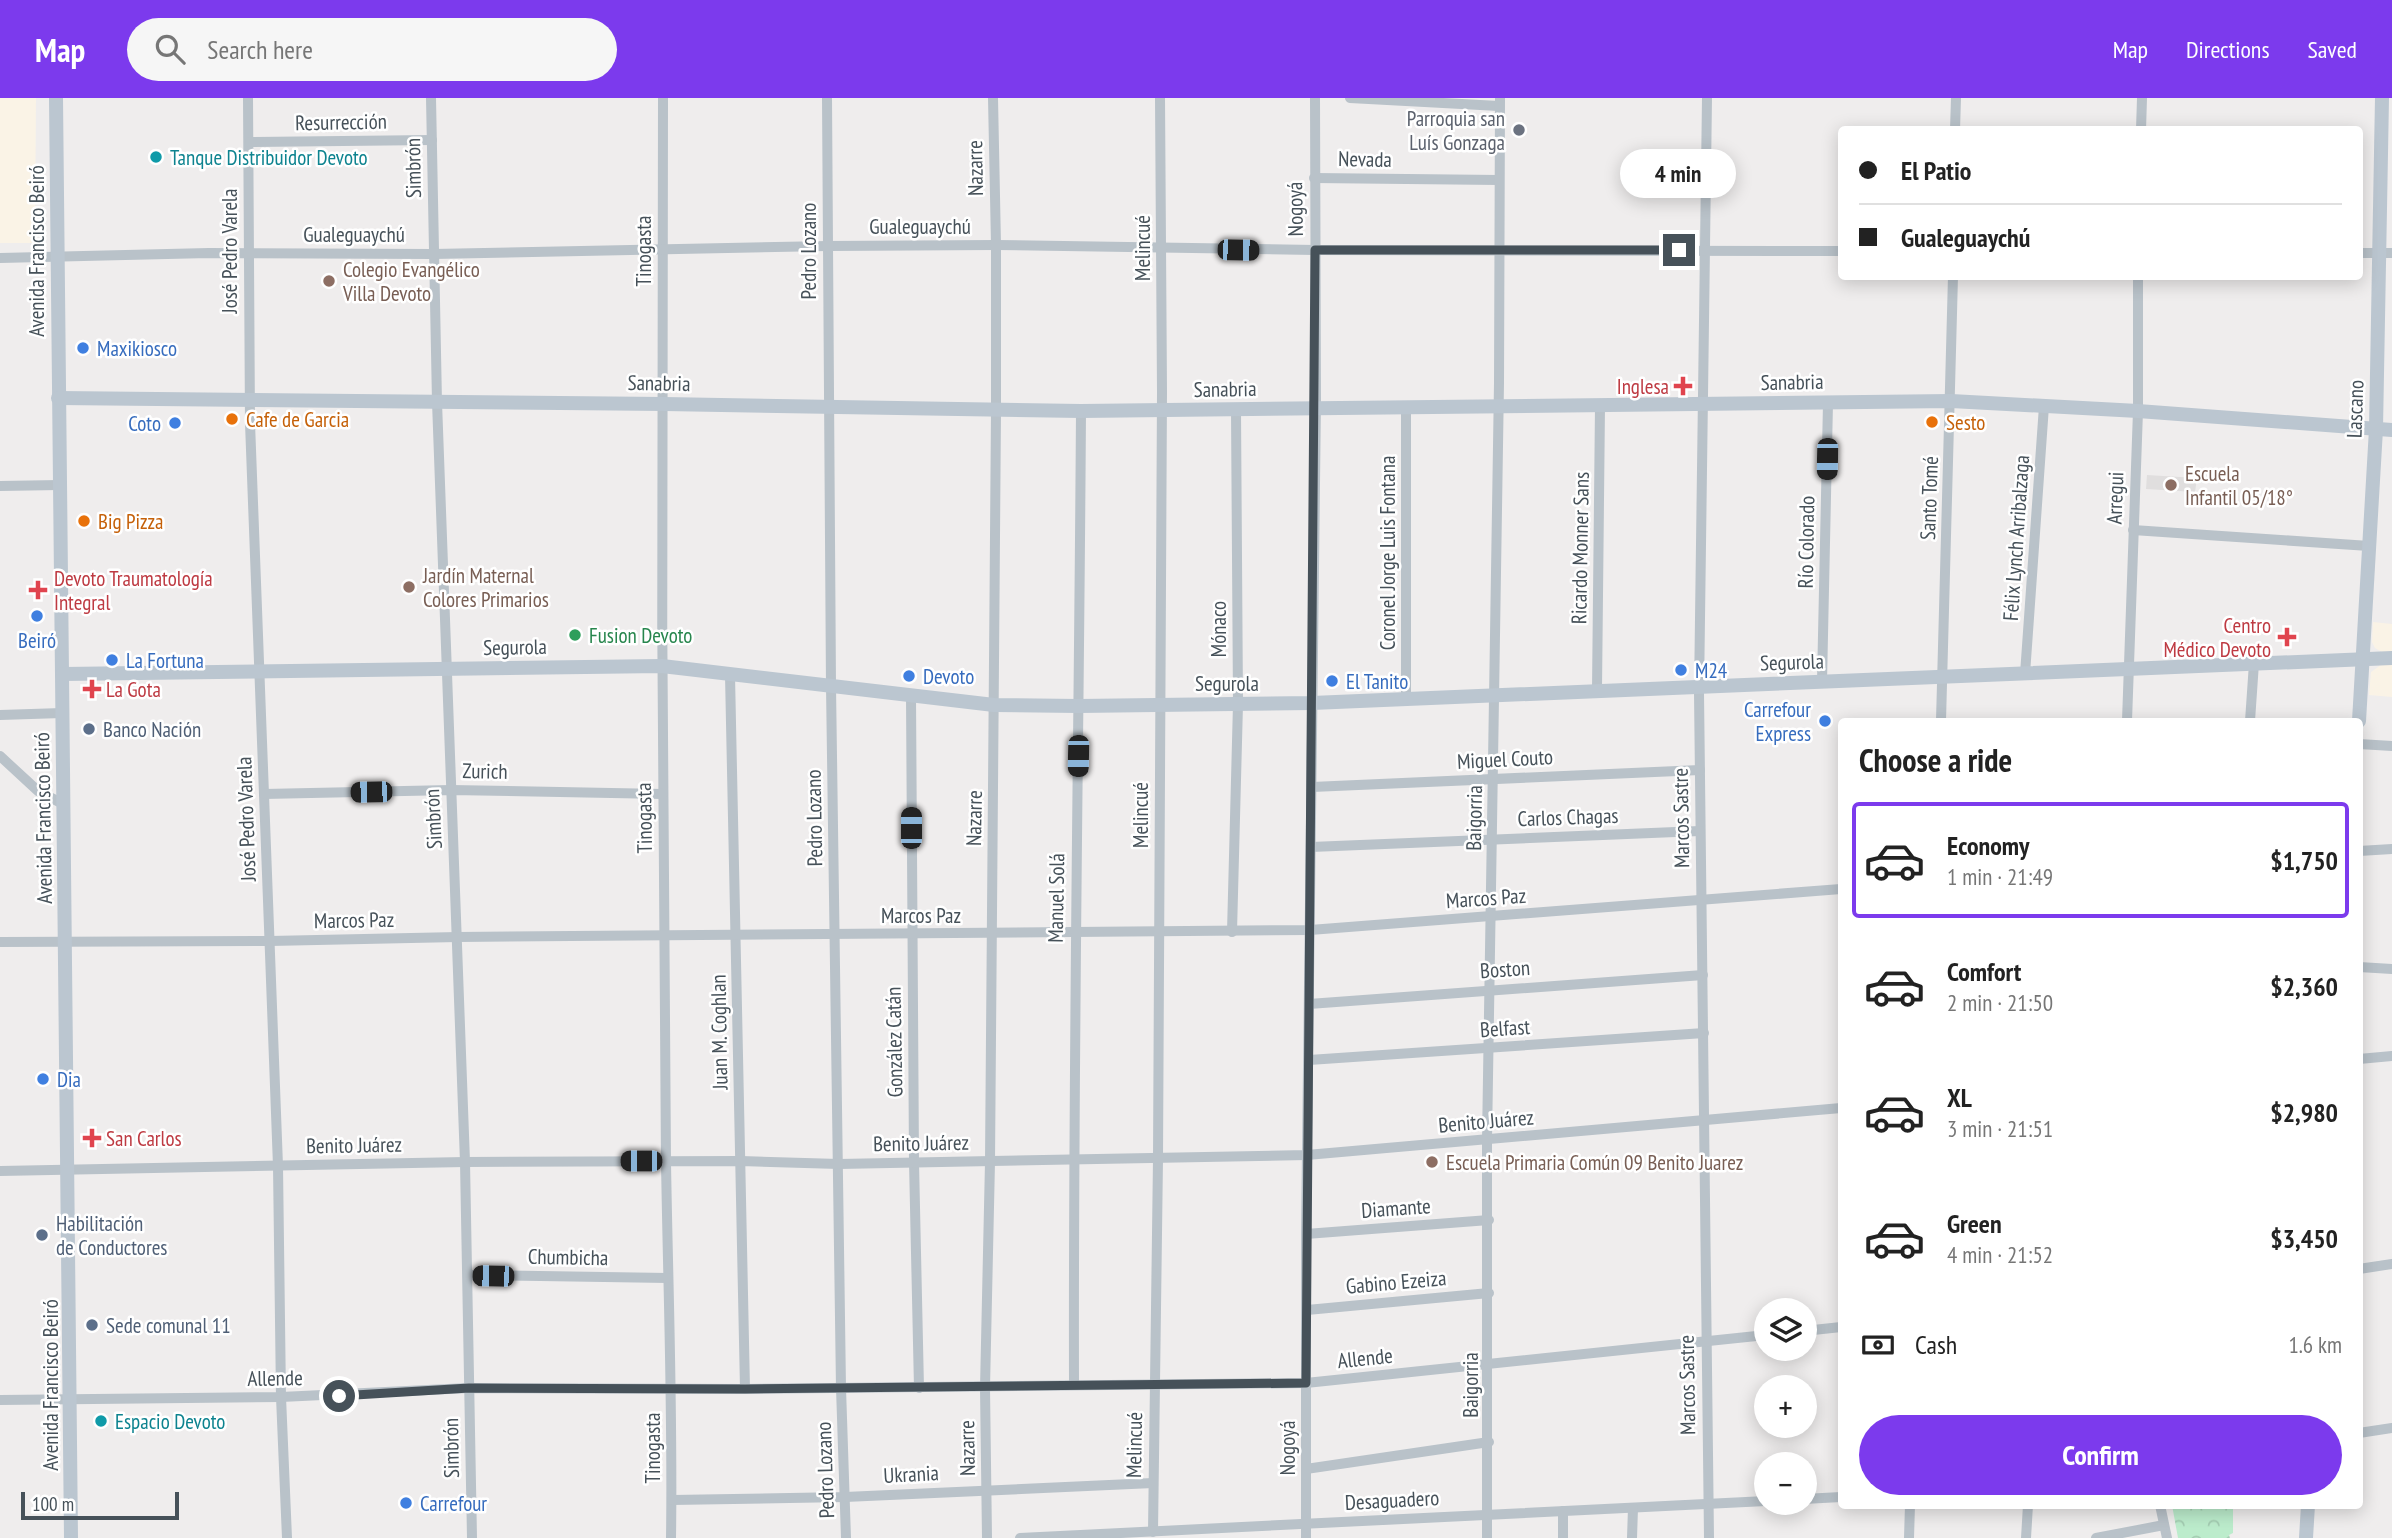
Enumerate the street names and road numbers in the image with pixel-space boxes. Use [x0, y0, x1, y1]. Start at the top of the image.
street label: Resurrección [295, 108, 387, 136]
street label: Simbrón [399, 138, 427, 198]
street label: Nazarre [961, 140, 989, 196]
street label: Nevada [1338, 145, 1392, 173]
street label: Avenida Francisco Beiró [23, 165, 50, 337]
street label: Nogoyá [1281, 181, 1309, 237]
street label: José Pedro Varela [216, 189, 243, 314]
street label: Pedro Lozano [795, 203, 822, 299]
street label: Gualeguaychú [869, 213, 971, 240]
street label: Melincué [1129, 215, 1156, 281]
street label: Tinogasta [630, 216, 657, 286]
street label: Gualeguaychú [303, 221, 405, 248]
street label: Sanabria [1760, 368, 1824, 396]
street label: Sanabria [627, 369, 691, 397]
street label: Sanabria [1193, 375, 1257, 403]
street label: Lascano [2340, 379, 2370, 439]
street label: Félix Lynch Arribalzaga [1997, 454, 2035, 622]
street label: Coronel Jorge Luis Fontana [1374, 456, 1401, 650]
street label: Santo Tomé [1914, 456, 1944, 540]
street label: Arregui [2101, 471, 2129, 525]
street label: Ricardo Monner Sans [1565, 472, 1595, 624]
street label: Río Colorado [1792, 495, 1820, 589]
street label: Mónaco [1205, 601, 1232, 657]
street label: Segurola [483, 633, 547, 661]
street label: Segurola [1760, 647, 1824, 677]
street label: Segurola [1195, 670, 1259, 697]
street label: Avenida Francisco Beiró [28, 732, 58, 904]
street label: Miguel Couto [1456, 743, 1554, 775]
street label: José Pedro Varela [230, 756, 262, 883]
street label: Zurich [462, 757, 508, 785]
street label: Marcos Sastre [1667, 768, 1695, 868]
street label: Pedro Lozano [800, 769, 828, 867]
street label: Tinogasta [630, 782, 658, 854]
street label: Melincué [1127, 782, 1154, 848]
street label: Baigorria [1460, 785, 1488, 851]
street label: Simbrón [418, 788, 448, 850]
street label: Nazarre [960, 790, 988, 846]
street label: Carlos Chagas [1517, 802, 1619, 832]
street label: Manuel Solá [1042, 853, 1070, 943]
street label: Marcos Paz [1445, 882, 1527, 914]
street label: Marcos Paz [881, 902, 961, 929]
street label: Marcos Paz [314, 906, 394, 934]
street label: Boston [1479, 954, 1531, 984]
street label: Juan M. Coghlan [704, 974, 734, 1091]
street label: González Catán [880, 986, 908, 1098]
street label: Belfast [1479, 1013, 1531, 1043]
street label: Benito Juárez [1437, 1103, 1535, 1139]
street label: Benito Juárez [873, 1129, 969, 1157]
street label: Benito Juárez [306, 1131, 402, 1159]
street label: Diamante [1360, 1192, 1432, 1224]
street label: Chumbicha [528, 1243, 608, 1271]
street label: Gabino Ezeiza [1345, 1264, 1447, 1300]
street label: Avenida Francisco Beiró [37, 1299, 64, 1471]
street label: Marcos Sastre [1673, 1335, 1701, 1435]
street label: Allende [1336, 1342, 1394, 1374]
street label: Baigorria [1457, 1352, 1484, 1418]
street label: Allende [247, 1364, 303, 1392]
street label: Melincué [1120, 1412, 1148, 1478]
street label: Tinogasta [639, 1413, 666, 1483]
street label: Simbrón [437, 1418, 465, 1478]
street label: Nazarre [953, 1420, 981, 1476]
street label: Pedro Lozano [810, 1421, 840, 1519]
street label: Nogoyá [1274, 1421, 1301, 1475]
street label: Ukrania [883, 1459, 939, 1489]
street label: Desaguadero [1344, 1484, 1440, 1516]

